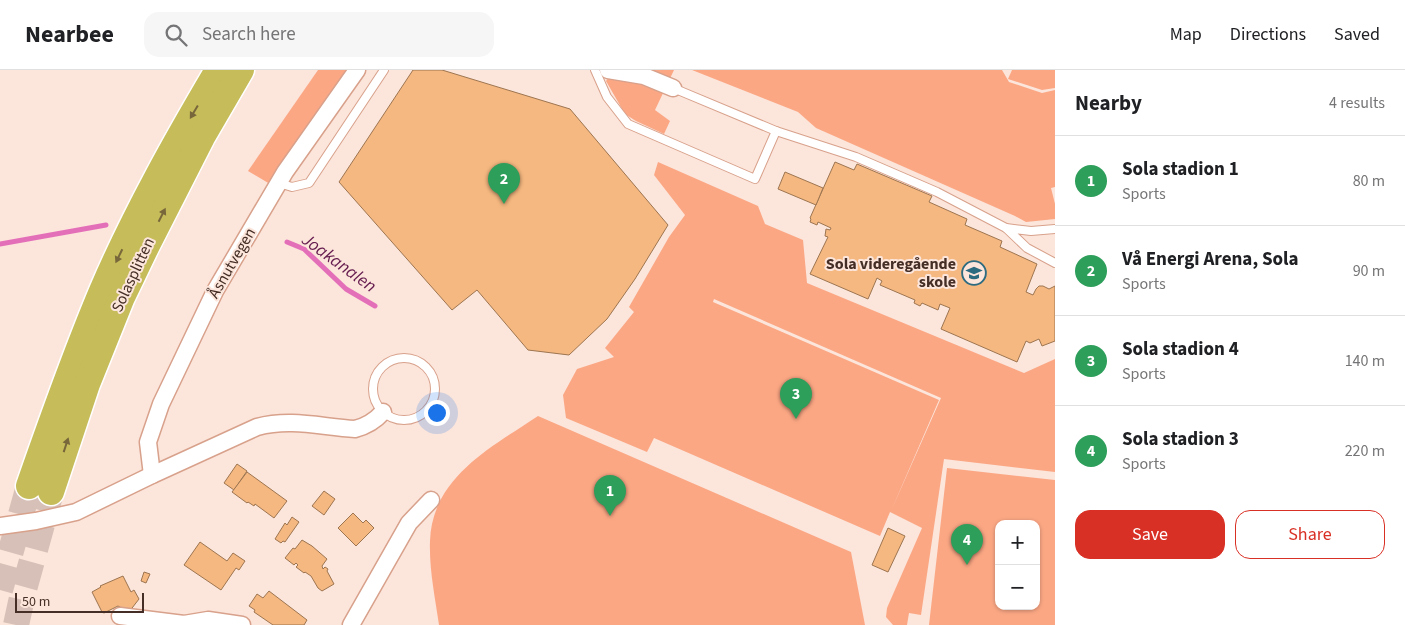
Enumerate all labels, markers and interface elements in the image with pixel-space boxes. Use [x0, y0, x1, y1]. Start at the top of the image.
search box [144, 12, 494, 57]
text: Nearbee [25, 17, 114, 52]
icon: search [162, 21, 190, 49]
text: Search here [202, 21, 296, 48]
text: Map [1170, 22, 1202, 47]
text: Directions [1230, 22, 1306, 47]
text: Saved [1334, 22, 1380, 47]
text: Nearby [1075, 88, 1142, 118]
text: 4 results [1329, 92, 1385, 114]
one-way arrow [189, 105, 198, 118]
text: Sola stadion 1 [1122, 156, 1239, 183]
pin: 2 [488, 163, 520, 204]
text: 1 [1087, 170, 1095, 192]
text: 80 m [1353, 170, 1385, 192]
text: Sports [1122, 183, 1166, 205]
one-way arrow [158, 207, 166, 222]
street label: Åsnutvegen [203, 224, 261, 302]
water label: Joakanalen [296, 227, 381, 299]
street label: Solasplitten [106, 234, 160, 316]
text: Vå Energi Arena, Sola [1122, 246, 1298, 273]
one-way arrow [114, 249, 122, 263]
place label: Sola videregående skole [826, 253, 956, 293]
school or university icon: Sola videregående skole [961, 260, 987, 286]
text: 2 [1087, 260, 1095, 282]
text: 90 m [1353, 260, 1385, 282]
text: Sports [1122, 273, 1166, 295]
text: Sola stadion 4 [1122, 336, 1239, 363]
text: 3 [1087, 350, 1095, 372]
text: 140 m [1345, 350, 1385, 372]
text: Sports [1122, 363, 1166, 385]
pin: 3 [780, 378, 812, 419]
your location [424, 400, 450, 426]
text: Sola stadion 3 [1122, 426, 1239, 453]
one-way arrow [63, 438, 71, 453]
text: 4 [1087, 440, 1095, 462]
text: 220 m [1345, 440, 1385, 462]
text: Sports [1122, 453, 1166, 475]
pin: 1 [594, 475, 626, 516]
button: Save [1075, 510, 1225, 559]
button: Share [1235, 510, 1385, 559]
map controls [995, 520, 1040, 610]
button: + [995, 520, 1040, 565]
pin: 4 [951, 524, 983, 565]
button: − [995, 565, 1040, 610]
scale bar [15, 590, 144, 613]
text: 50 m [22, 592, 50, 612]

